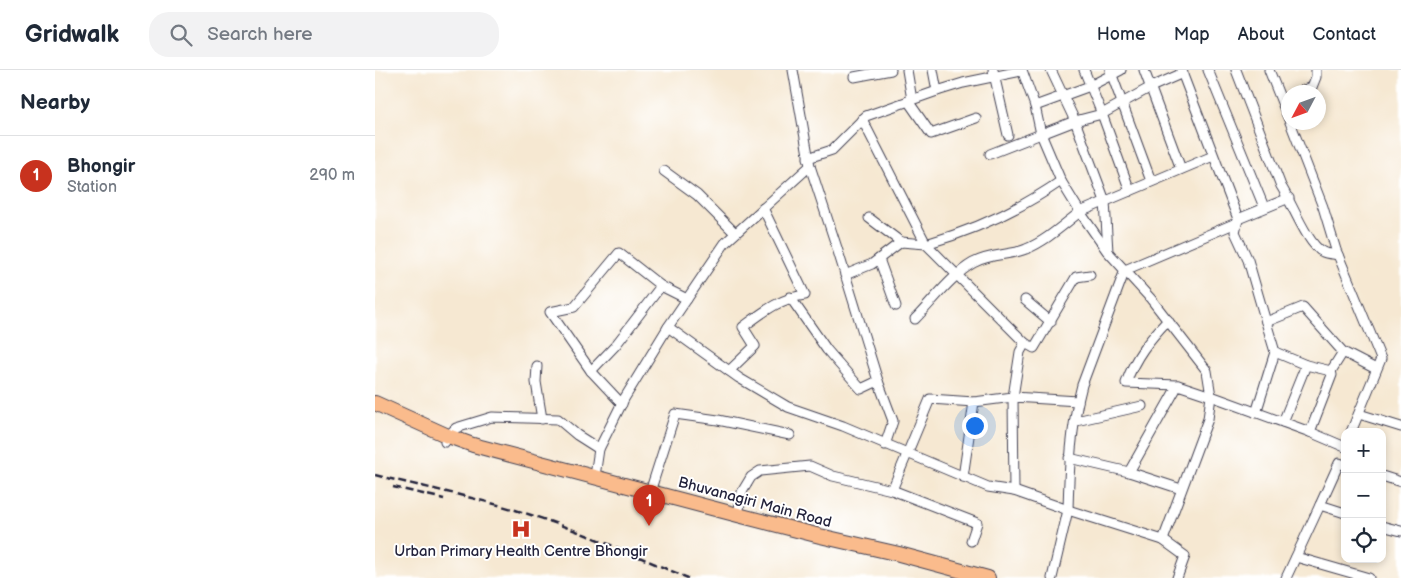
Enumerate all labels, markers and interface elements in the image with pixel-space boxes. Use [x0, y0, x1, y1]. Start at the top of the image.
search box [149, 12, 499, 57]
text: Gridwalk [25, 20, 119, 49]
icon: search [167, 21, 195, 49]
text: Search here [207, 23, 312, 46]
text: Home [1097, 24, 1146, 45]
text: Map [1174, 24, 1210, 45]
text: About [1238, 24, 1285, 45]
text: Contact [1313, 24, 1376, 45]
north arrow [1281, 85, 1326, 130]
text: Nearby [20, 90, 90, 115]
text: Bhongir [67, 155, 135, 178]
text: 1 [33, 166, 39, 185]
text: 290 m [309, 166, 355, 185]
text: Station [67, 178, 117, 197]
your location [962, 413, 988, 439]
map controls [1341, 428, 1386, 563]
button: + [1341, 428, 1386, 473]
street label: Bhuvanagiri Main Road [676, 473, 834, 532]
button: − [1341, 473, 1386, 518]
pin: 1 [633, 485, 665, 526]
hospital icon: Urban Primary Health Centre Bhongir [510, 518, 532, 540]
button: locate [1341, 518, 1386, 563]
place label: Urban Primary Health Centre Bhongir [394, 542, 648, 561]

